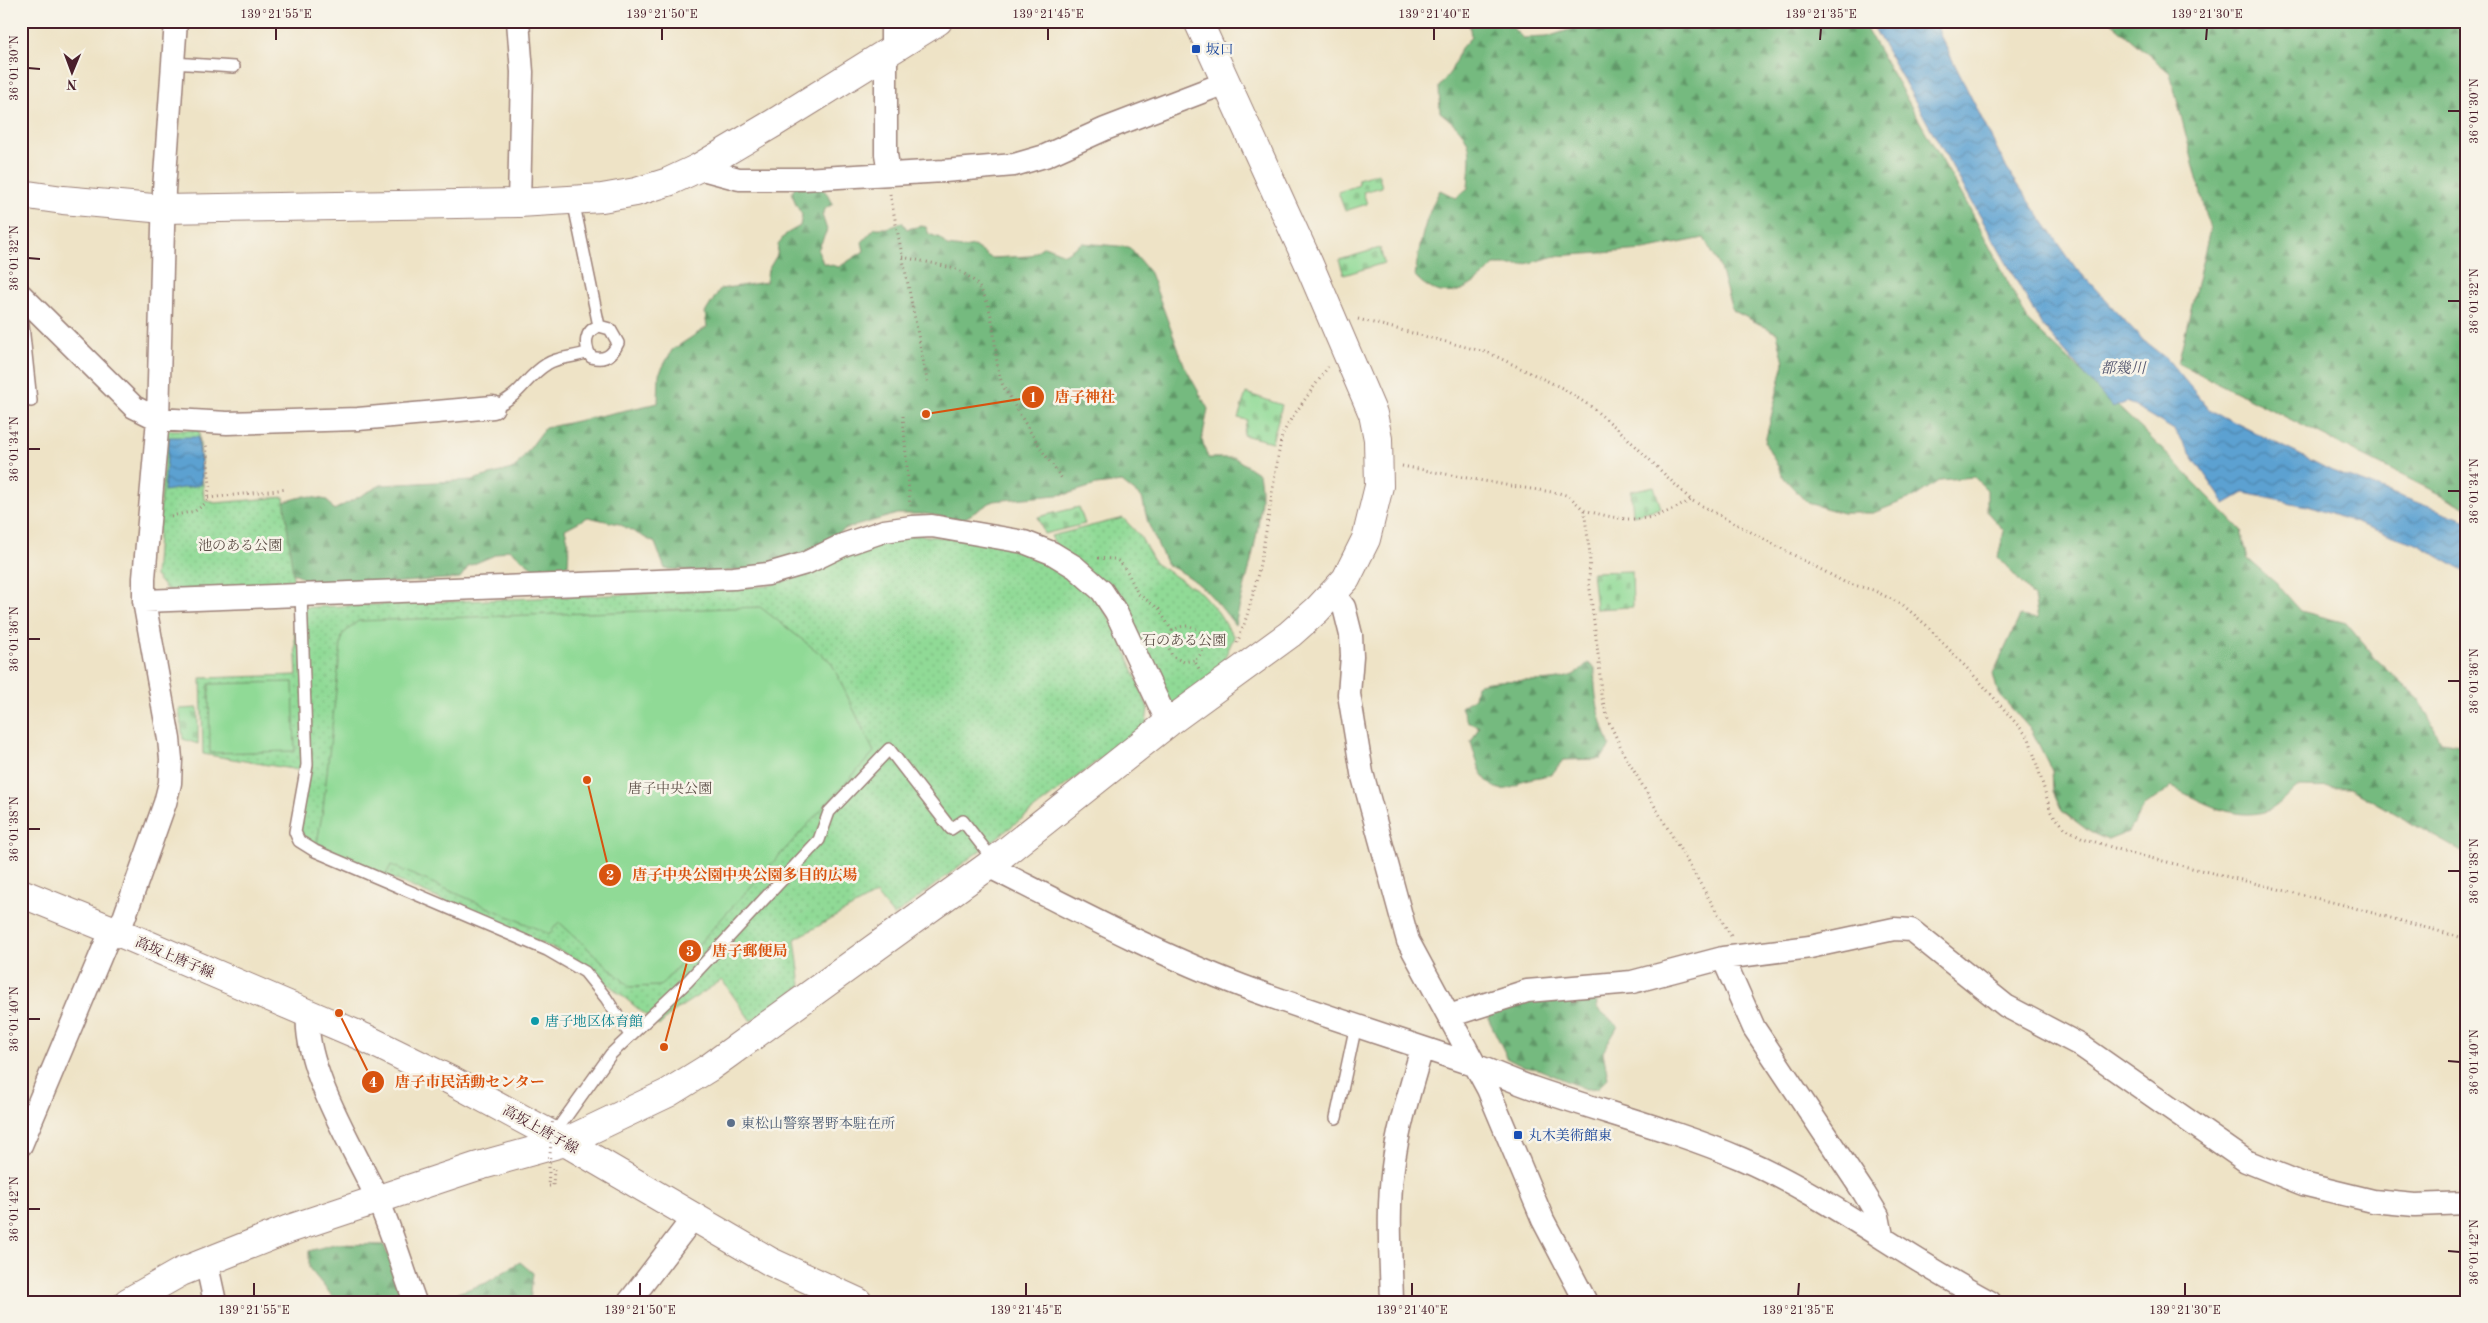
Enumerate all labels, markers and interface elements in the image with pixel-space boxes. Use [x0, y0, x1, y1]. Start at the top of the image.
text: 139°21'55"E [240, 8, 312, 21]
text: 139°21'50"E [626, 8, 698, 21]
text: 139°21'45"E [1012, 8, 1084, 21]
text: 139°21'35"E [1785, 8, 1857, 21]
text: 139°21'40"E [1398, 9, 1470, 21]
text: 139°21'30"E [2171, 9, 2243, 21]
text: 36°01'30"N [9, 35, 21, 101]
place label: 坂口 [1206, 42, 1234, 57]
marker: 坂口 [1190, 43, 1202, 55]
north arrow [48, 48, 98, 98]
text: N [66, 77, 77, 91]
text: 36°01'30"N [2469, 78, 2481, 144]
text: 36°01'32"N [9, 225, 21, 291]
text: 36°01'32"N [2469, 268, 2481, 334]
water label: 都幾川 [2100, 360, 2147, 377]
callout: 唐子神社 [1020, 382, 1125, 412]
text: 唐子神社 [1055, 389, 1115, 406]
text: 1 [1029, 391, 1037, 406]
text: 36°01'34"N [9, 416, 21, 482]
text: 36°01'34"N [2469, 458, 2481, 524]
park label: 池のある公園 [198, 538, 282, 553]
text: 36°01'36"N [9, 606, 21, 672]
park label: 石のある公園 [1142, 633, 1226, 648]
text: 36°01'36"N [2469, 648, 2481, 714]
park label: 唐子中央公園 [628, 781, 712, 796]
text: 36°01'38"N [9, 796, 21, 862]
text: 36°01'38"N [2469, 838, 2481, 904]
callout: 唐子中央公園中央公園多目的広場 [597, 860, 867, 890]
text: 唐子中央公園中央公園多目的広場 [632, 867, 858, 884]
text: 2 [606, 869, 614, 884]
street label: 高坂上唐子線 [133, 934, 216, 981]
callout: 唐子郵便局 [678, 936, 798, 966]
text: 唐子郵便局 [712, 943, 788, 960]
text: 3 [686, 945, 694, 960]
text: 36°01'40"N [9, 986, 21, 1052]
place label: 唐子地区体育館 [545, 1014, 643, 1029]
marker: 唐子地区体育館 [529, 1015, 541, 1027]
text: 36°01'40"N [2469, 1029, 2481, 1095]
callout: 唐子市民活動センター [360, 1067, 555, 1097]
text: 唐子市民活動センター [395, 1073, 545, 1091]
text: 4 [369, 1076, 377, 1091]
street label: 高坂上唐子線 [500, 1103, 581, 1156]
place label: 東松山警察署野本駐在所 [741, 1116, 895, 1131]
marker: 東松山警察署野本駐在所 [725, 1117, 737, 1129]
place label: 丸木美術館東 [1528, 1128, 1612, 1143]
marker: 丸木美術館東 [1512, 1129, 1524, 1141]
text: 36°01'42"N [9, 1176, 21, 1242]
text: 36°01'42"N [2469, 1219, 2481, 1285]
text: 139°21'55"E [218, 1304, 290, 1317]
text: 139°21'50"E [604, 1304, 676, 1317]
text: 139°21'45"E [990, 1304, 1062, 1317]
text: 139°21'35"E [1762, 1304, 1834, 1317]
text: 139°21'40"E [1376, 1305, 1448, 1317]
text: 139°21'30"E [2149, 1305, 2221, 1317]

